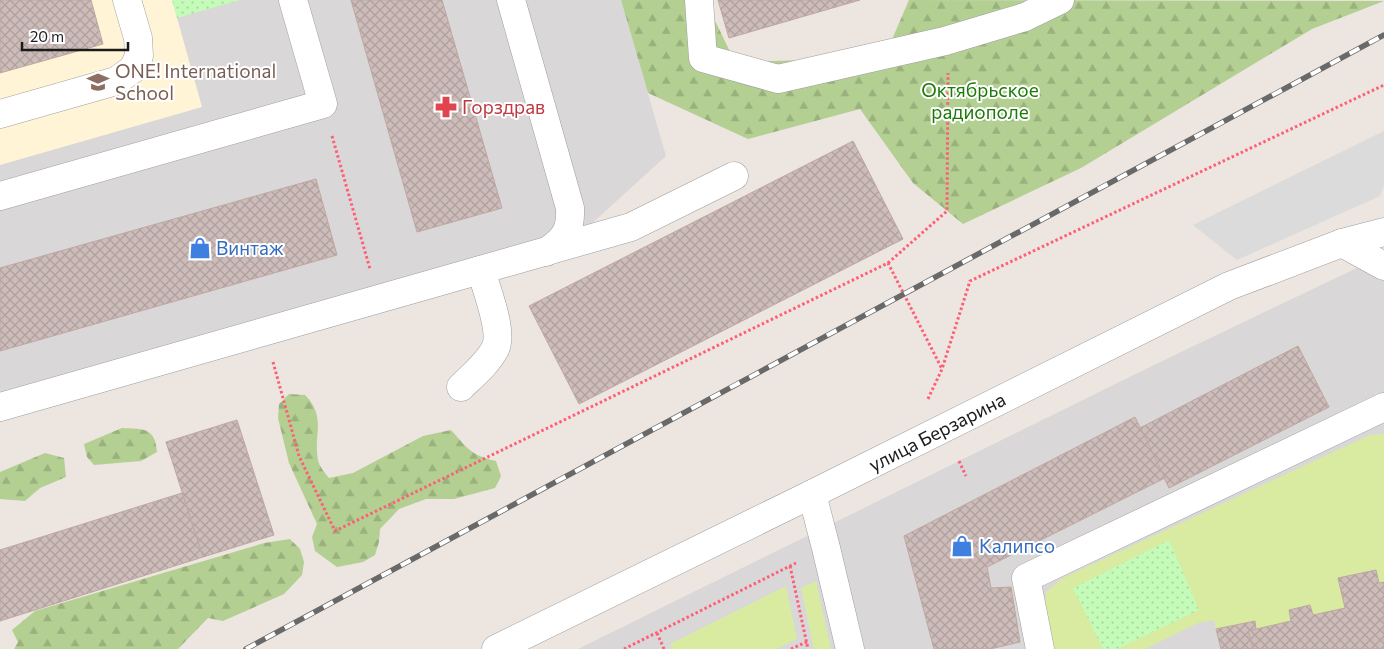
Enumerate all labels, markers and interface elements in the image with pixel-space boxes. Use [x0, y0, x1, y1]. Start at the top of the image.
scale bar [22, 20, 129, 52]
text: 20 m [30, 27, 64, 45]
place label: ONE! International School [115, 59, 276, 104]
school or university icon: ONE! International School [85, 69, 111, 95]
park label: Октябрьское радиополе [921, 78, 1039, 123]
pharmacy icon: Горздрав [433, 94, 459, 120]
place label: Горздрав [462, 95, 545, 118]
shop icon: Винтаж [187, 235, 213, 261]
place label: Винтаж [216, 236, 284, 259]
street label: улица Берзарина [865, 387, 1009, 476]
shop icon: Калипсо [949, 533, 975, 559]
place label: Калипсо [979, 534, 1055, 557]

